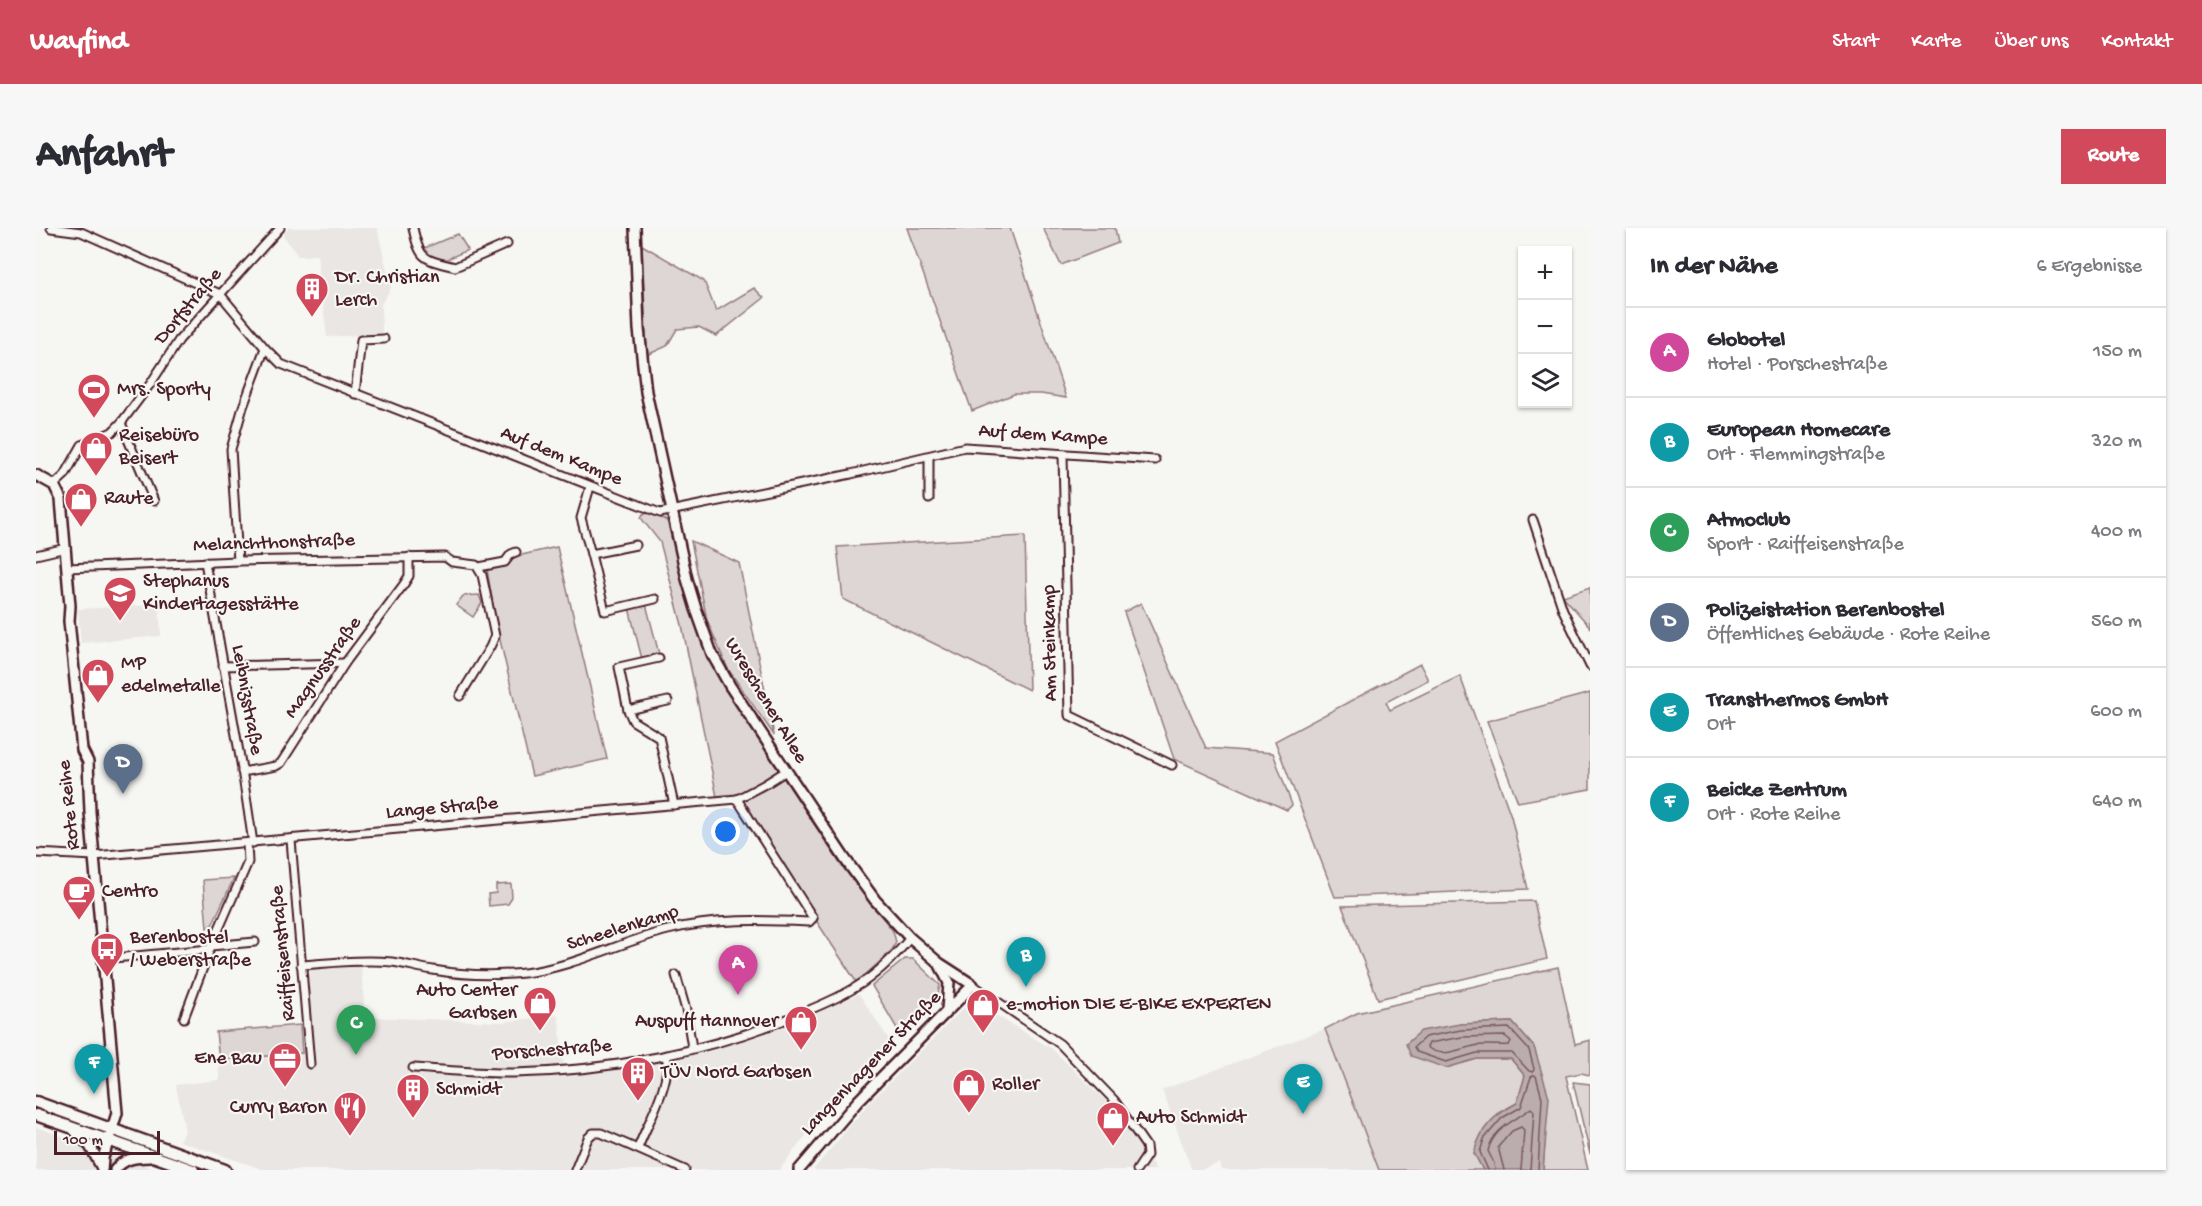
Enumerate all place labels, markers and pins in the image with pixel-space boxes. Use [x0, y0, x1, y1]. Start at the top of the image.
place label: Dr. Christian Lerch [333, 267, 440, 313]
building icon: Dr. Christian Lerch [294, 271, 330, 318]
sports icon: Mrs. Sporty [76, 372, 112, 419]
place label: Mrs. Sporty [117, 379, 211, 402]
place label: Reisebüro Beisert [118, 425, 199, 471]
shop icon: Reisebüro Beisert [78, 430, 114, 477]
shop icon: Raute [63, 481, 99, 528]
place label: Raute [104, 488, 154, 511]
place label: Stephanus Kindertagesstätte [143, 571, 299, 617]
school or university icon: Stephanus Kindertagesstätte [102, 575, 138, 622]
place label: MP edelmetalle [121, 653, 221, 699]
shop icon: MP edelmetalle [80, 657, 116, 704]
pin: D [104, 744, 142, 794]
cafe icon: Centro [61, 874, 97, 921]
place label: Centro [102, 881, 158, 904]
place label: Berenbostel / Weberstraße [129, 927, 252, 973]
bus stop icon: Berenbostel / Weberstraße [89, 931, 125, 978]
pin: B [1006, 938, 1046, 987]
pin: A [718, 946, 758, 995]
place label: Auto Center Garbsen [416, 980, 519, 1026]
shop icon: Auto Center Garbsen [522, 985, 558, 1032]
shop icon: e-motion DIE E-BIKE EXPERTEN [965, 987, 1001, 1034]
place label: e-motion DIE E-BIKE EXPERTEN [1006, 994, 1272, 1017]
shop icon: Auspuff Hannover [783, 1004, 819, 1051]
pin: C [336, 1006, 376, 1055]
place label: Auspuff Hannover [635, 1011, 780, 1034]
office icon: Ene Bau [267, 1041, 303, 1088]
pin: F [74, 1044, 114, 1094]
place label: Ene Bau [194, 1048, 263, 1071]
building icon: TÜV Nord Garbsen [620, 1055, 656, 1102]
place label: TÜV Nord Garbsen [660, 1062, 812, 1085]
pin: E [1284, 1064, 1322, 1114]
shop icon: Roller [951, 1067, 987, 1114]
building icon: Schmidt [395, 1072, 431, 1119]
place label: Roller [992, 1074, 1041, 1097]
place label: Schmidt [436, 1079, 503, 1102]
restaurant icon: Curry Baron [332, 1090, 368, 1137]
place label: Curry Baron [230, 1097, 327, 1120]
shop icon: Auto Schmidt [1095, 1100, 1131, 1147]
place label: Auto Schmidt [1136, 1107, 1248, 1130]

